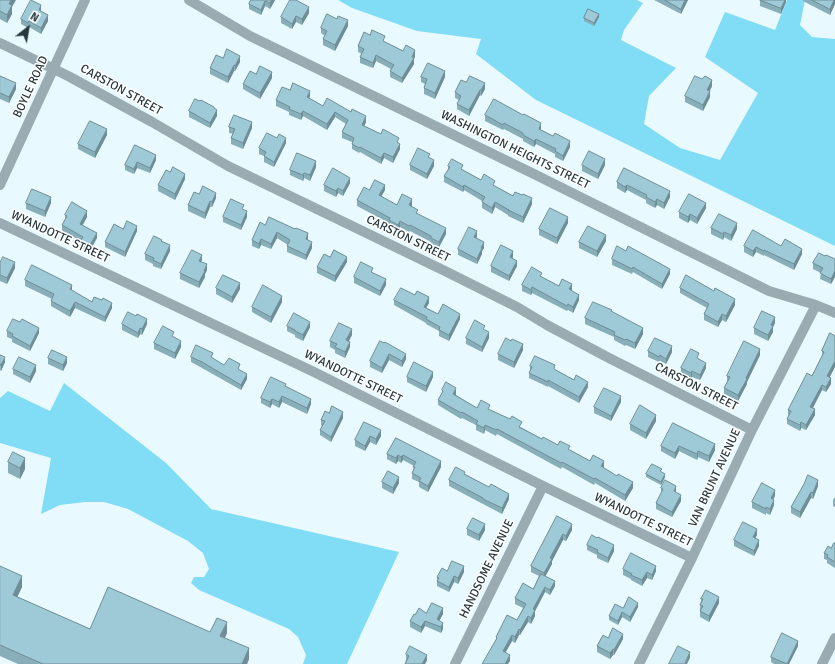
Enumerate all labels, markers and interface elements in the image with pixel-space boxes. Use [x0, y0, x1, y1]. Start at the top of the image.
north arrow [8, 8, 48, 48]
text: N [28, 10, 41, 25]
street label: BOYLE ROAD [10, 54, 52, 120]
street label: CARSTON STREET [78, 62, 164, 118]
street label: WASHINGTON HEIGHTS STREET [438, 108, 592, 192]
street label: WYANDOTTE STREET [8, 208, 112, 266]
street label: CARSTON STREET [364, 213, 452, 265]
street label: WYANDOTTE STREET [302, 347, 404, 407]
street label: CARSTON STREET [652, 360, 740, 414]
street label: VAN BRUNT AVENUE [686, 427, 744, 529]
street label: WYANDOTTE STREET [592, 490, 694, 550]
street label: HANDSOME AVENUE [457, 517, 517, 621]

